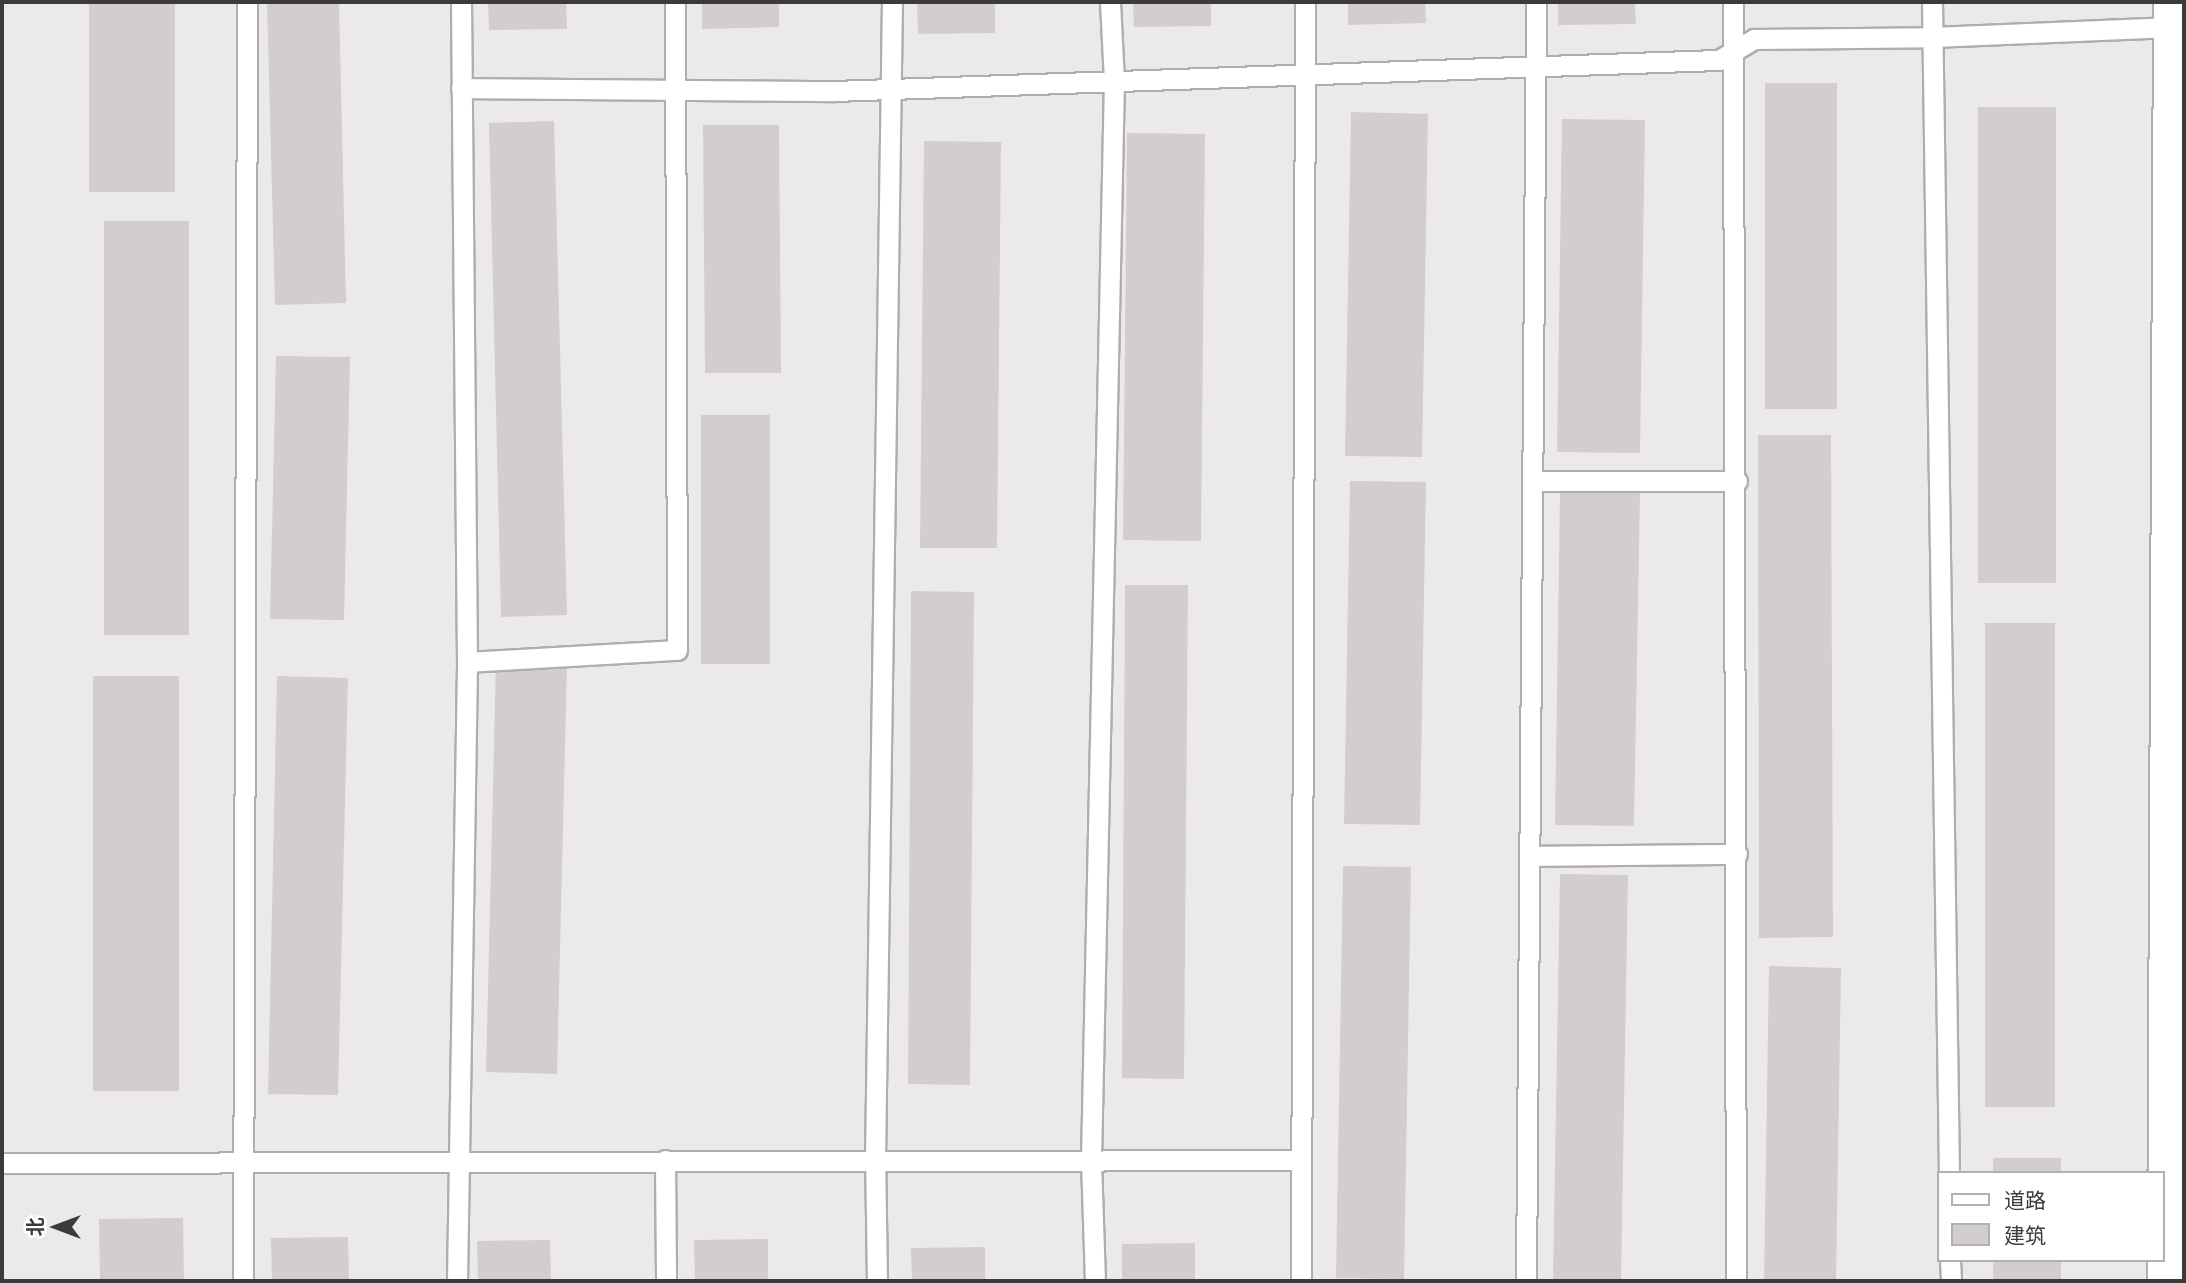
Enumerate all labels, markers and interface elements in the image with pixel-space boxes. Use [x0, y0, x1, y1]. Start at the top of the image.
legend [1938, 1171, 2165, 1262]
text: 道路 [2004, 1184, 2046, 1216]
north arrow [21, 1192, 91, 1262]
text: 北 [20, 1218, 49, 1237]
text: 建筑 [2004, 1219, 2046, 1251]

